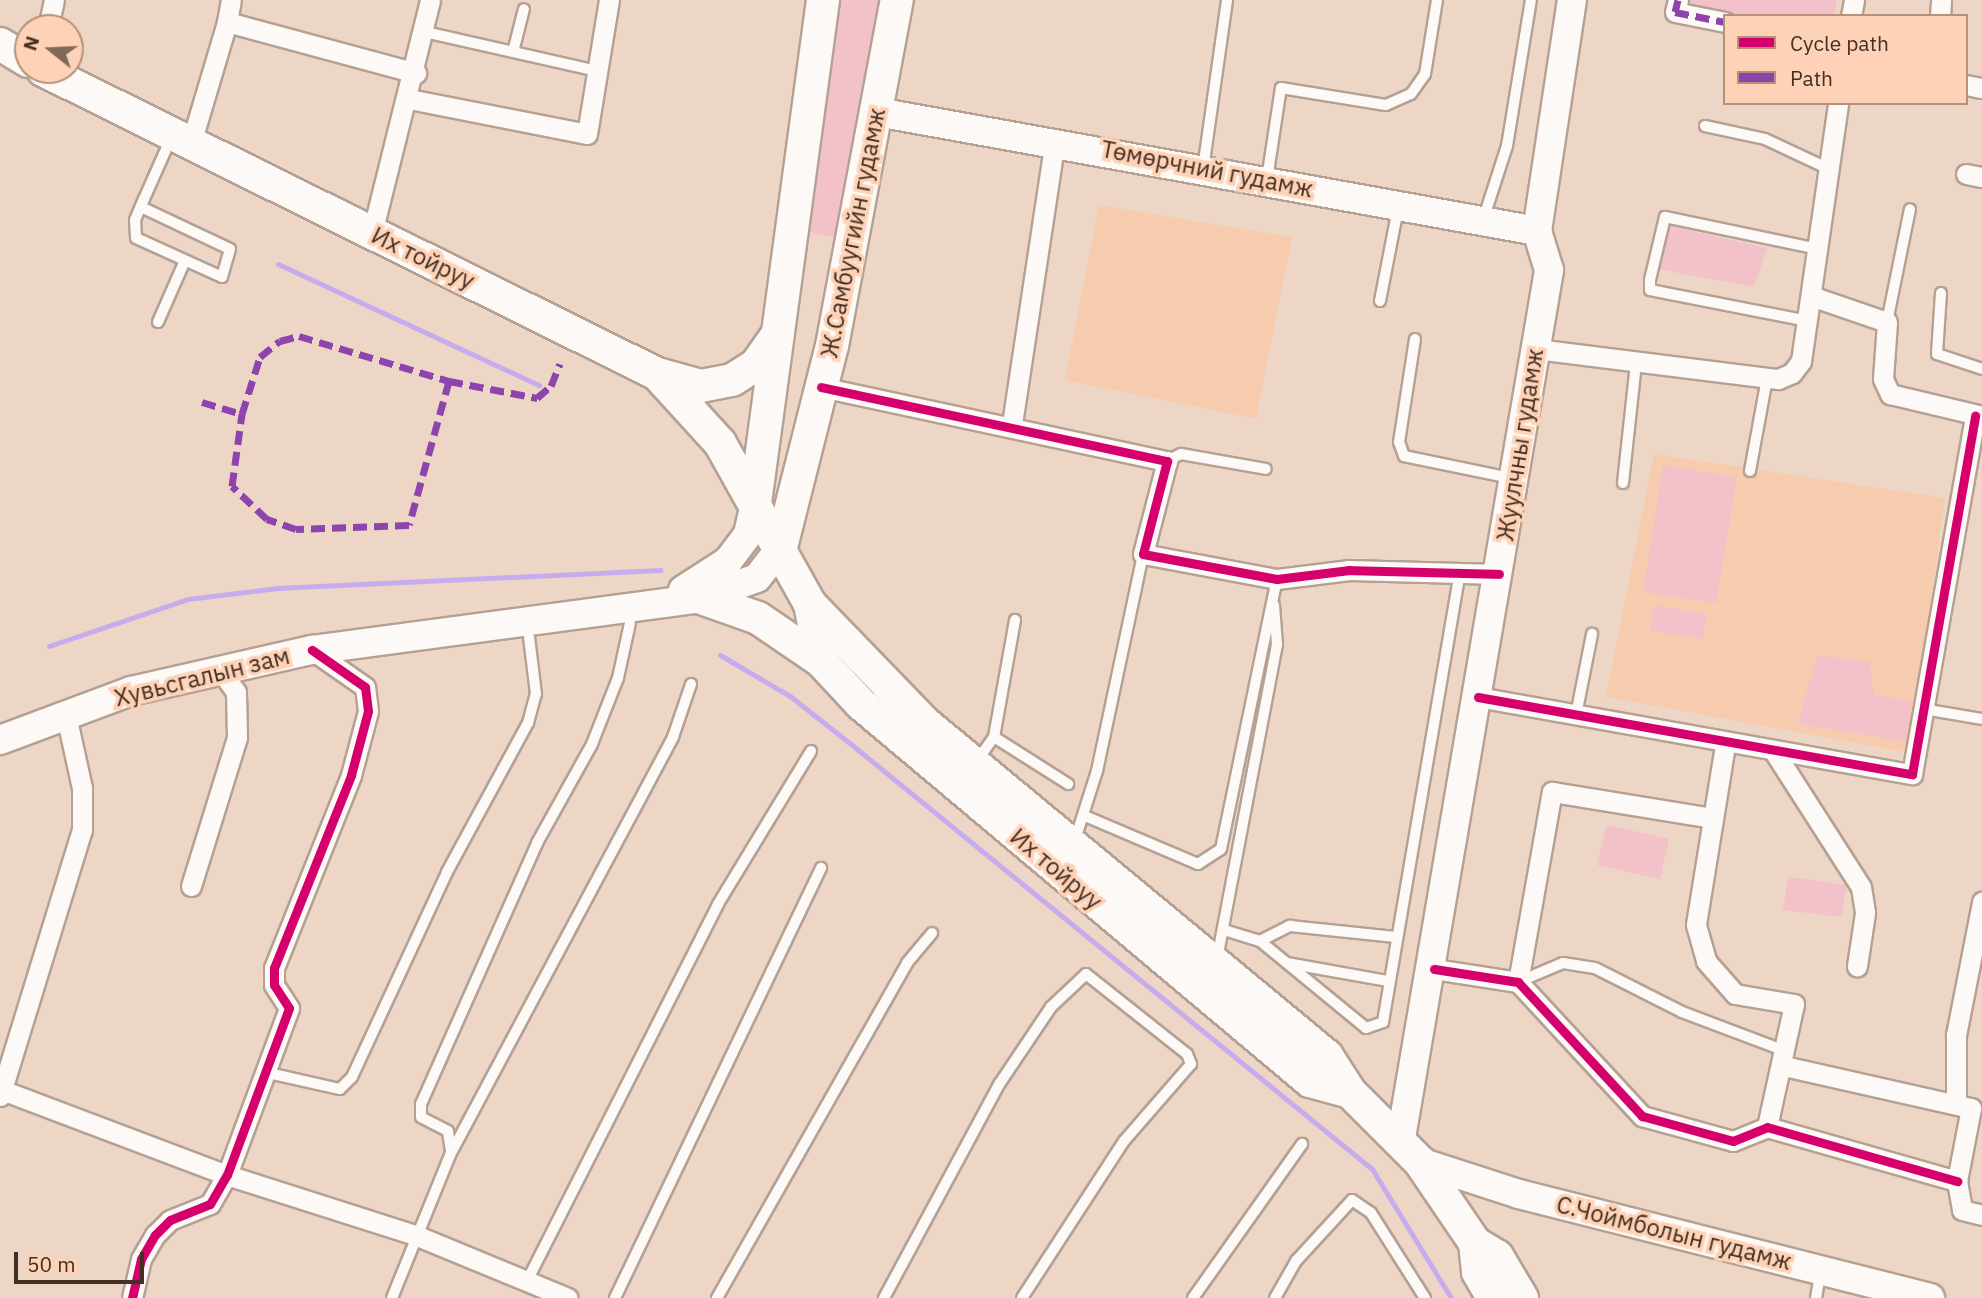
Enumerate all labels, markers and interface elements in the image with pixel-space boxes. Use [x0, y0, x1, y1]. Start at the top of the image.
north arrow [14, 14, 84, 84]
legend [1723, 14, 1968, 105]
text: Cycle path [1790, 29, 1889, 57]
text: N [17, 33, 44, 53]
text: Path [1790, 64, 1833, 92]
street label: Ж.Самбуугийн гудамж [815, 106, 891, 360]
street label: Төмөрчний гудамж [1099, 134, 1315, 204]
street label: Их тойруу [367, 221, 479, 295]
street label: Жуулчны гудамж [1491, 347, 1549, 543]
street label: Хувьсгалын зам [111, 641, 293, 713]
street label: Их тойруу [1004, 822, 1108, 916]
street label: С.Чоймболын гудамж [1553, 1190, 1795, 1276]
scale bar [18, 1238, 147, 1282]
text: 50 m [27, 1250, 76, 1278]

